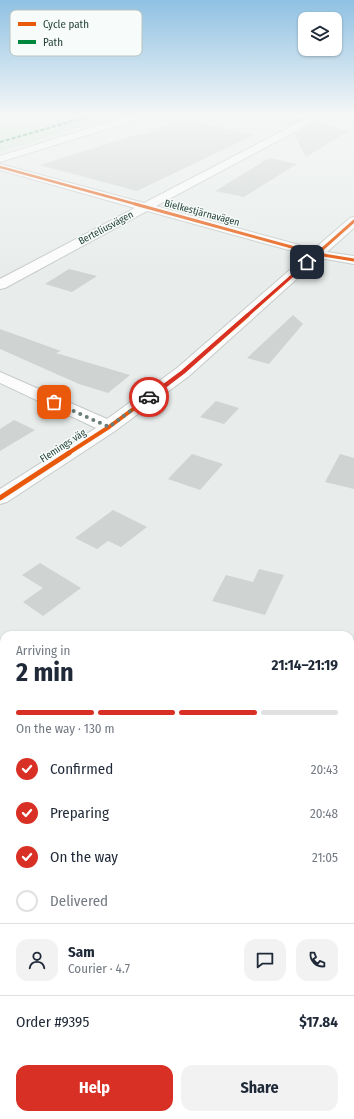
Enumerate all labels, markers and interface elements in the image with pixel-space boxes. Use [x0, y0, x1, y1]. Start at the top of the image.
legend [10, 10, 142, 56]
map controls [298, 12, 342, 56]
button: layers [298, 12, 342, 56]
text: Cycle path [43, 18, 89, 31]
text: Path [43, 36, 63, 49]
street label: Bielkestjärnavägen [163, 197, 241, 229]
street label: Berteliusvägen [77, 209, 135, 247]
pin [290, 245, 324, 279]
icon: home [296, 251, 318, 273]
courier [129, 377, 169, 417]
pin [37, 385, 71, 419]
icon: car [138, 386, 160, 408]
icon: bag [43, 391, 65, 413]
street label: Flemings väg [38, 427, 88, 465]
text: Arriving in [16, 643, 70, 658]
text: 21:14–21:19 [272, 656, 338, 674]
text: 2 min [16, 657, 74, 688]
text: On the way · 130 m [16, 721, 115, 736]
icon: check [16, 758, 38, 780]
text: Confirmed [50, 760, 113, 778]
text: 20:43 [311, 762, 338, 777]
icon: check [16, 802, 38, 824]
text: Preparing [50, 804, 109, 822]
text: 20:48 [310, 806, 338, 821]
icon: check [16, 846, 38, 868]
text: On the way [50, 848, 118, 866]
text: 21:05 [312, 850, 338, 865]
text: Delivered [50, 892, 108, 910]
button: person [16, 939, 58, 981]
button: chat [244, 939, 286, 981]
button: phone [296, 939, 338, 981]
text: Sam [68, 943, 95, 961]
text: Courier · 4.7 [68, 961, 130, 976]
text: Order #9395 [16, 1013, 89, 1031]
text: $17.84 [299, 1013, 338, 1031]
button: Help [16, 1065, 173, 1111]
button: Share [181, 1065, 338, 1111]

